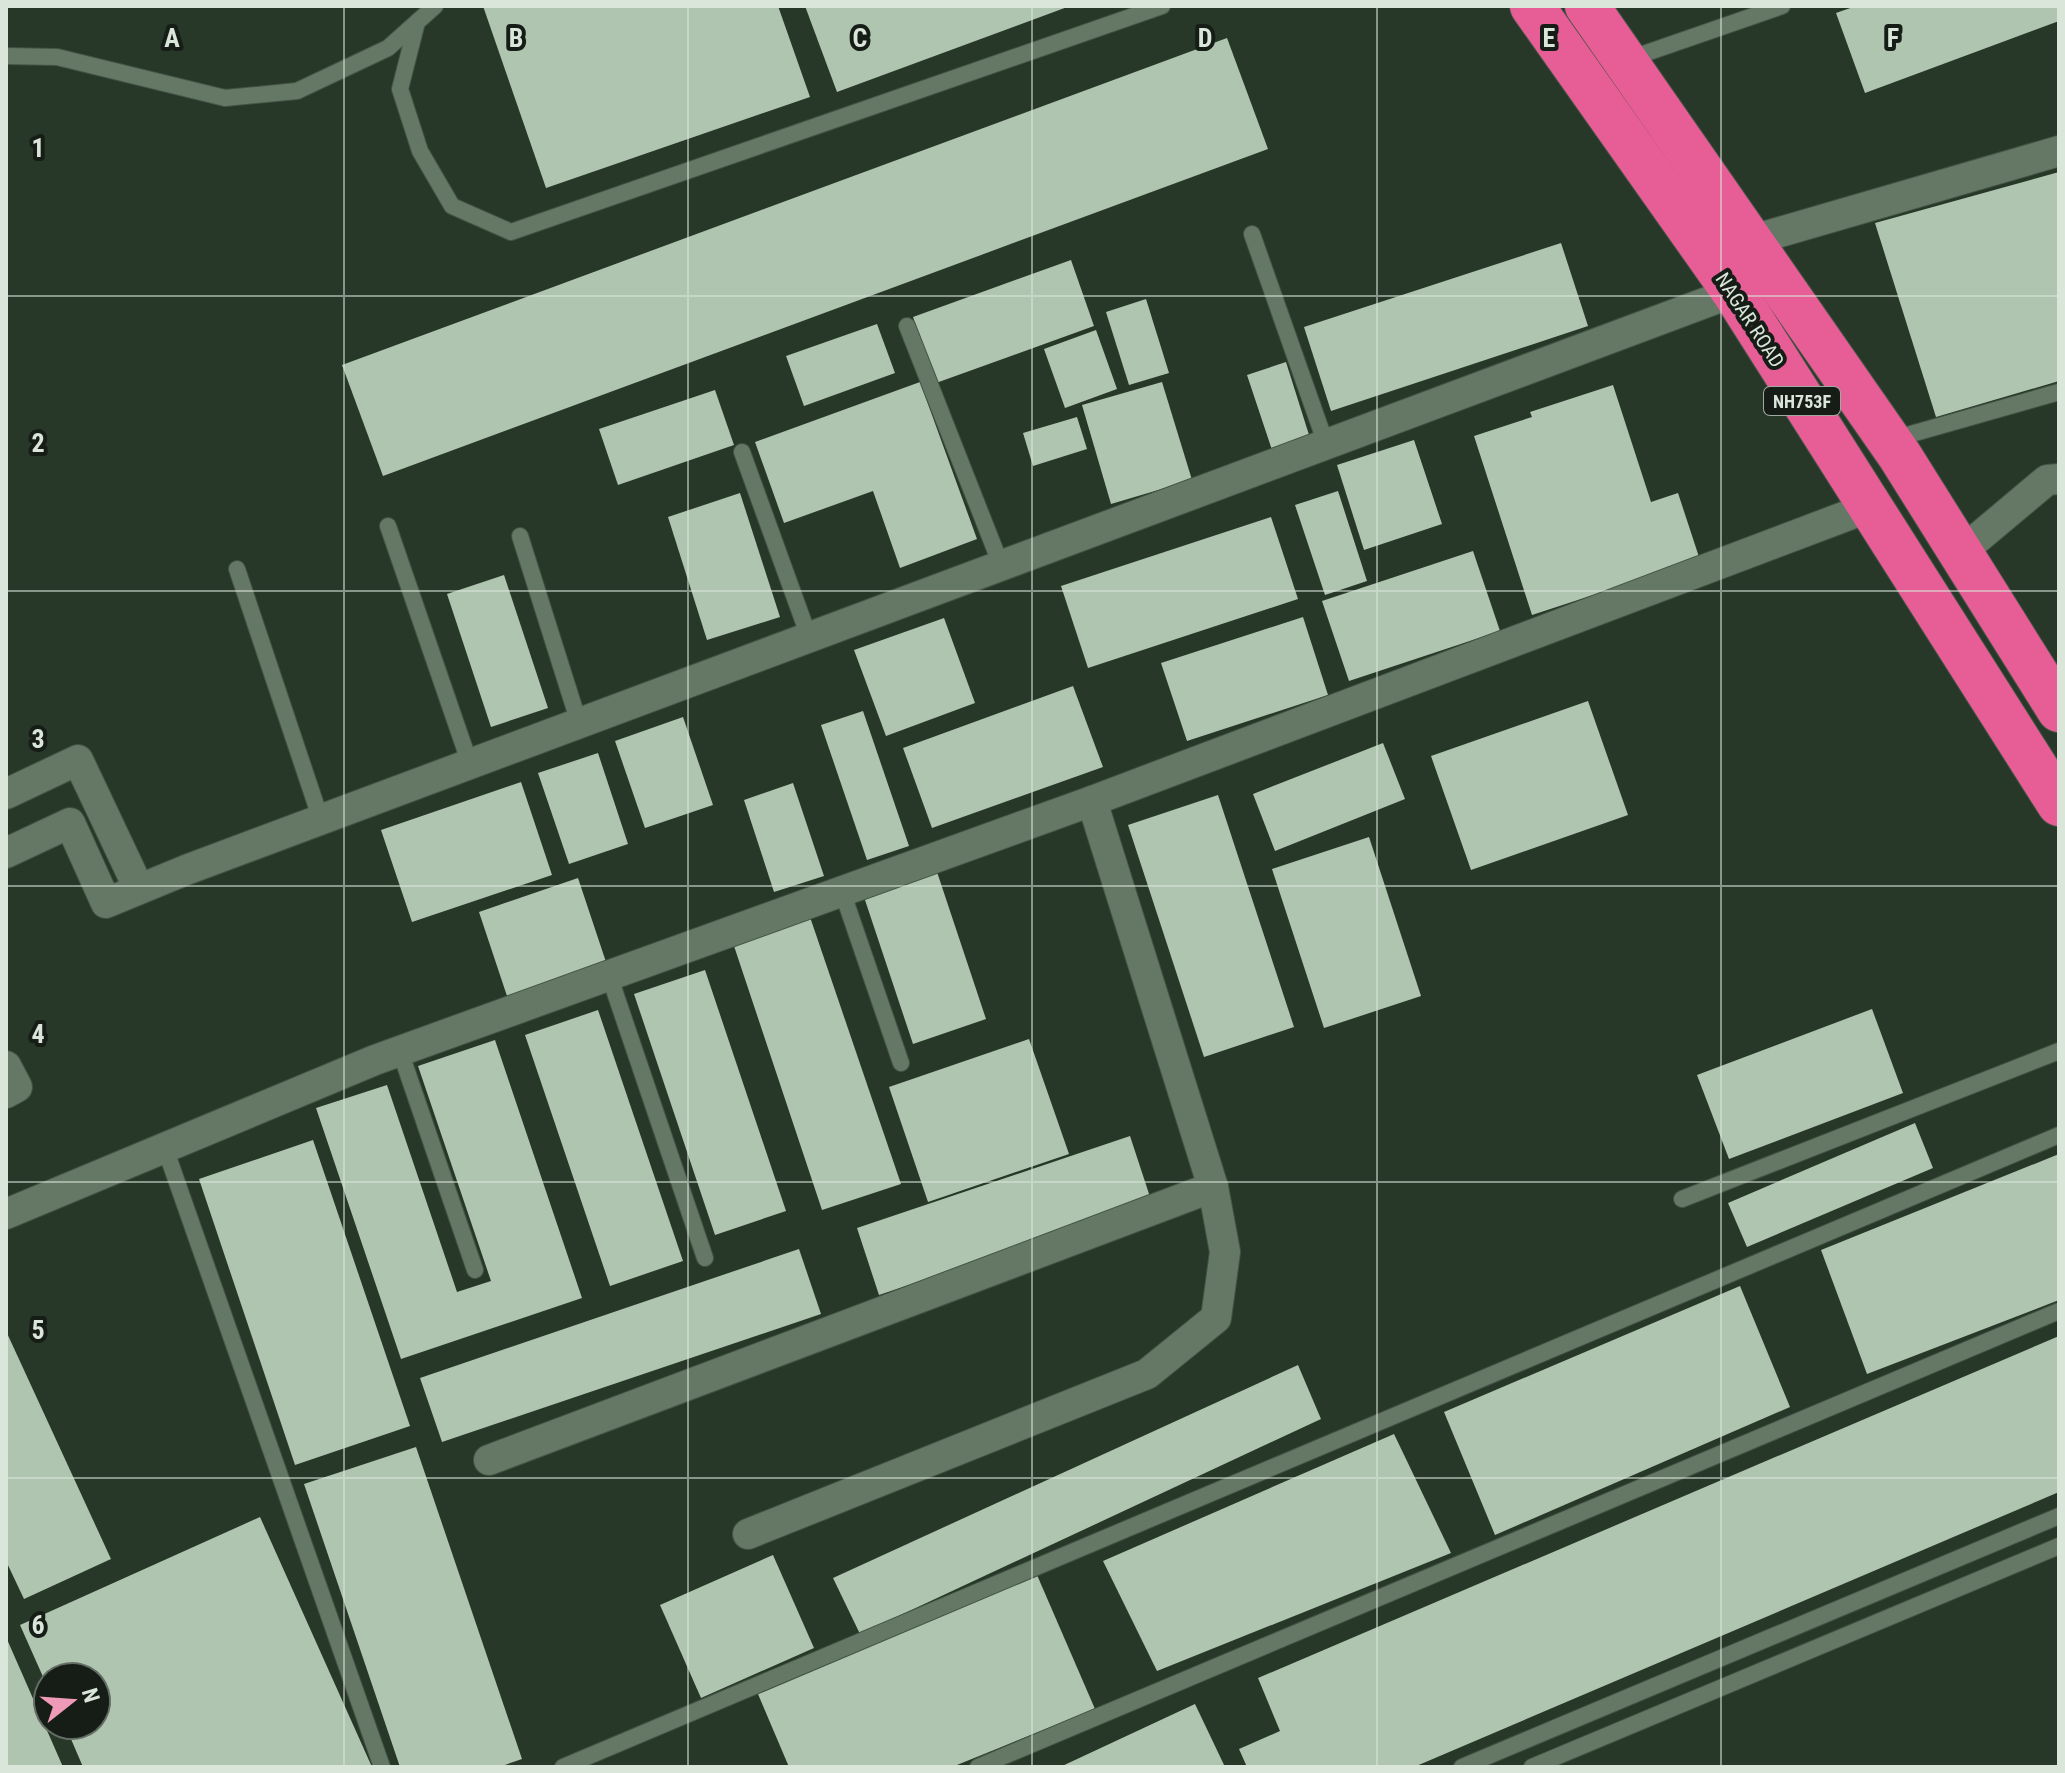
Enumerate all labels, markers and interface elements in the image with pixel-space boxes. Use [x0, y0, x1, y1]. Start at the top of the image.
text: A [164, 23, 180, 53]
text: B [509, 23, 523, 53]
text: C [853, 23, 868, 53]
text: D [1198, 23, 1212, 53]
text: E [1543, 23, 1556, 53]
text: F [1887, 23, 1899, 53]
text: 1 [31, 133, 45, 163]
street label: NAGAR ROAD [1711, 268, 1789, 372]
road number: NH753F [1764, 387, 1840, 415]
text: 2 [31, 428, 45, 458]
text: 3 [31, 724, 45, 754]
text: 4 [31, 1019, 45, 1049]
text: 5 [31, 1315, 45, 1345]
text: 6 [31, 1610, 45, 1640]
north arrow [32, 1661, 112, 1741]
text: N [77, 1685, 105, 1705]

